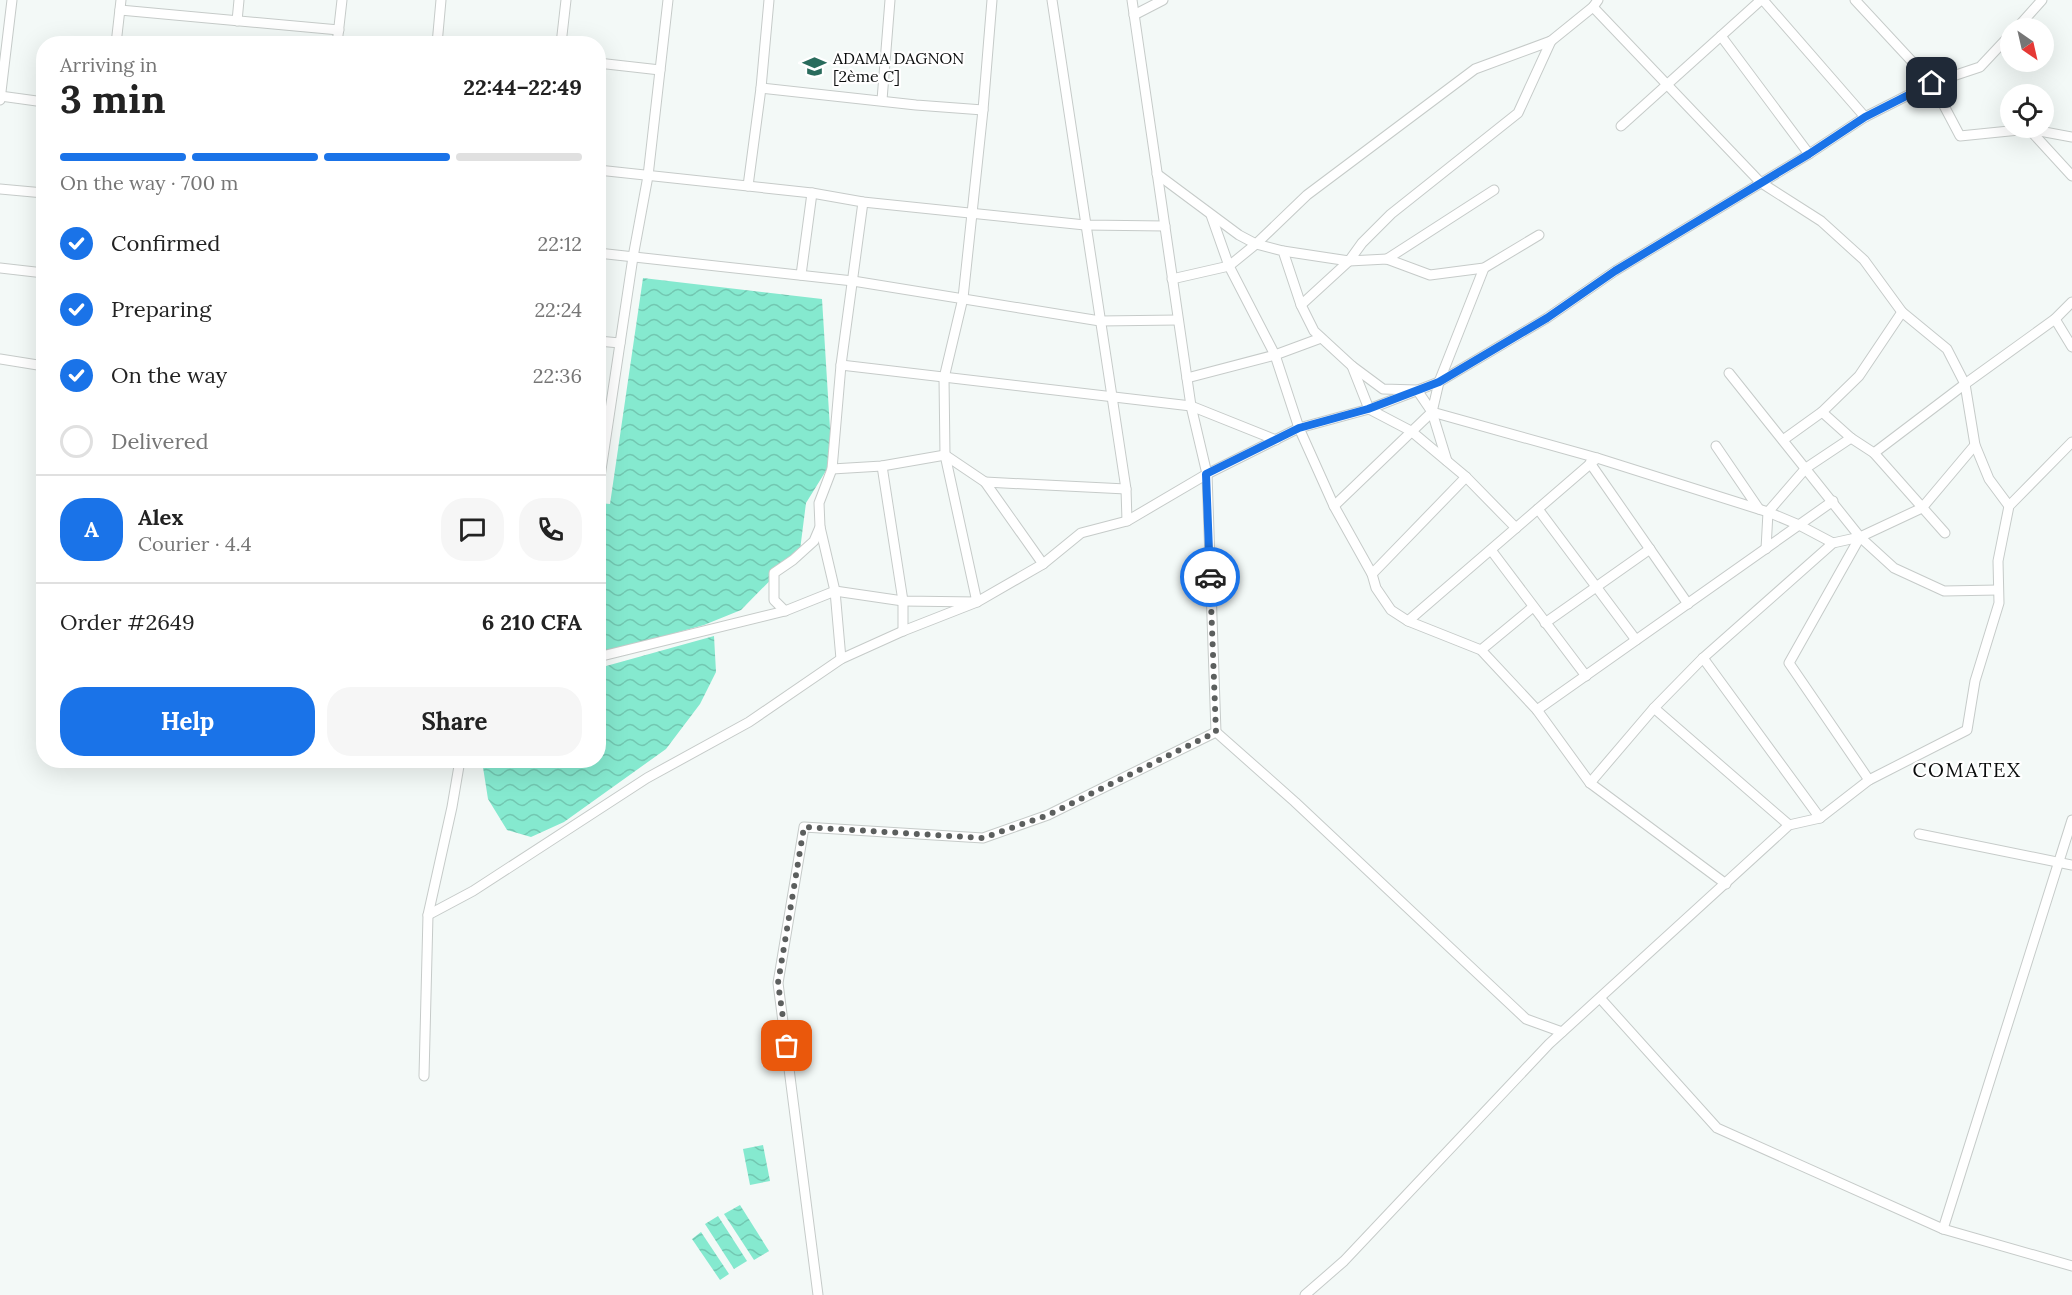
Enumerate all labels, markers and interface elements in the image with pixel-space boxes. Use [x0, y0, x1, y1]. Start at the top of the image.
north arrow [2000, 18, 2054, 72]
map controls [2000, 18, 2054, 138]
place label: ADAMA DAGNON [2ème C] [832, 48, 964, 86]
text: Arriving in [60, 52, 157, 77]
school or university icon: ADAMA DAGNON [2ème C] [802, 54, 828, 80]
pin [1906, 57, 1957, 108]
icon: home [1915, 66, 1948, 99]
text: 22:44–22:49 [463, 73, 582, 101]
text: 3 min [60, 74, 166, 124]
button: locate [2000, 84, 2054, 138]
text: On the way · 700 m [60, 170, 238, 195]
icon: check [60, 227, 93, 260]
text: Confirmed [111, 229, 220, 257]
text: 22:12 [538, 231, 582, 256]
icon: check [60, 293, 93, 326]
text: Preparing [111, 295, 211, 323]
text: 22:24 [534, 297, 582, 322]
icon: check [60, 359, 93, 392]
text: On the way [111, 361, 227, 389]
text: 22:36 [533, 363, 582, 388]
text: Delivered [111, 427, 209, 455]
button: chat [441, 498, 504, 561]
button: phone [519, 498, 582, 561]
text: Alex [138, 503, 183, 531]
text: A [84, 515, 99, 543]
text: Courier · 4.4 [138, 531, 252, 556]
courier [1180, 547, 1240, 607]
icon: car [1194, 561, 1227, 594]
text: Order #2649 [60, 608, 195, 636]
text: 6 210 CFA [482, 608, 582, 636]
button: Help [60, 687, 315, 756]
button: Share [327, 687, 582, 756]
district label: COMATEX [1913, 757, 2021, 782]
pin [761, 1020, 812, 1071]
icon: bag [770, 1029, 803, 1062]

